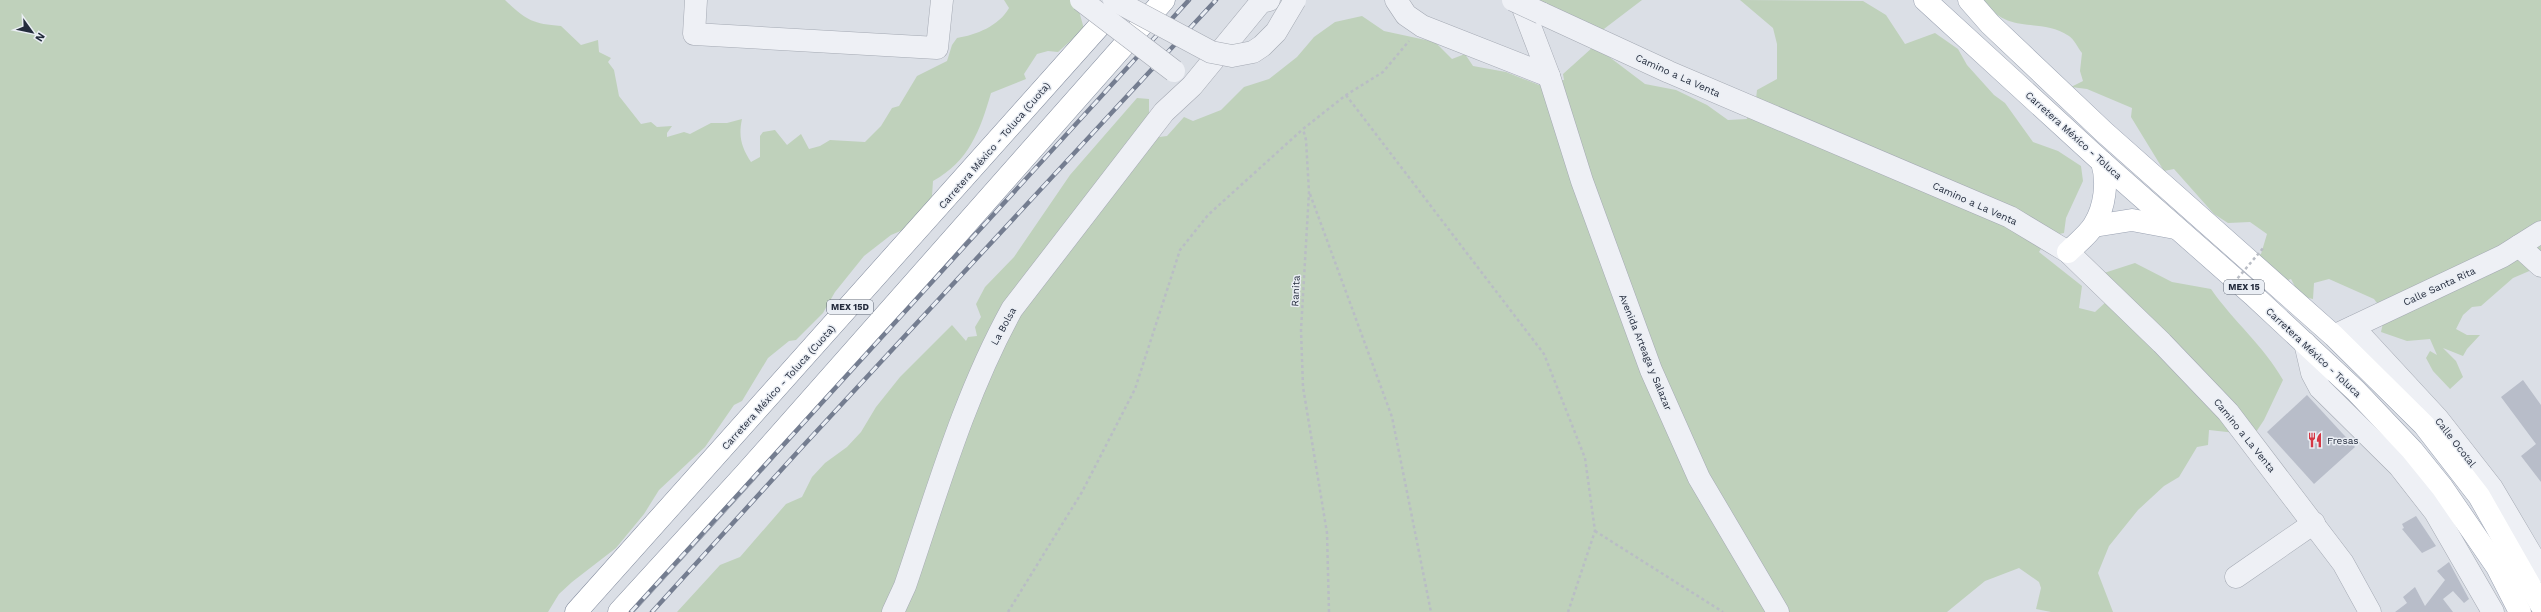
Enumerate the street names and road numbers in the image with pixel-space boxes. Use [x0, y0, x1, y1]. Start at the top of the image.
street label: Camino a La Venta [1634, 52, 1722, 99]
street label: Carretera México - Toluca (Cuota) [936, 80, 1052, 211]
street label: Carretera México - Toluca [2023, 89, 2124, 182]
street label: Camino a La Venta [1931, 180, 2019, 227]
street label: Calle Santa Rita [2402, 265, 2477, 308]
street label: Ranita [1289, 275, 1302, 307]
road number: MEX 15 [2224, 280, 2264, 294]
street label: Avenida Arteaga y Salazar [1617, 292, 1674, 412]
road number: MEX 15D [827, 300, 873, 314]
street label: La Bolsa [989, 305, 1018, 347]
street label: Carretera México - Toluca [2264, 306, 2364, 399]
street label: Carretera México - Toluca (Cuota) [719, 323, 837, 452]
street label: Camino a La Venta [2212, 396, 2278, 475]
street label: Calle Ocotal [2433, 415, 2478, 469]

